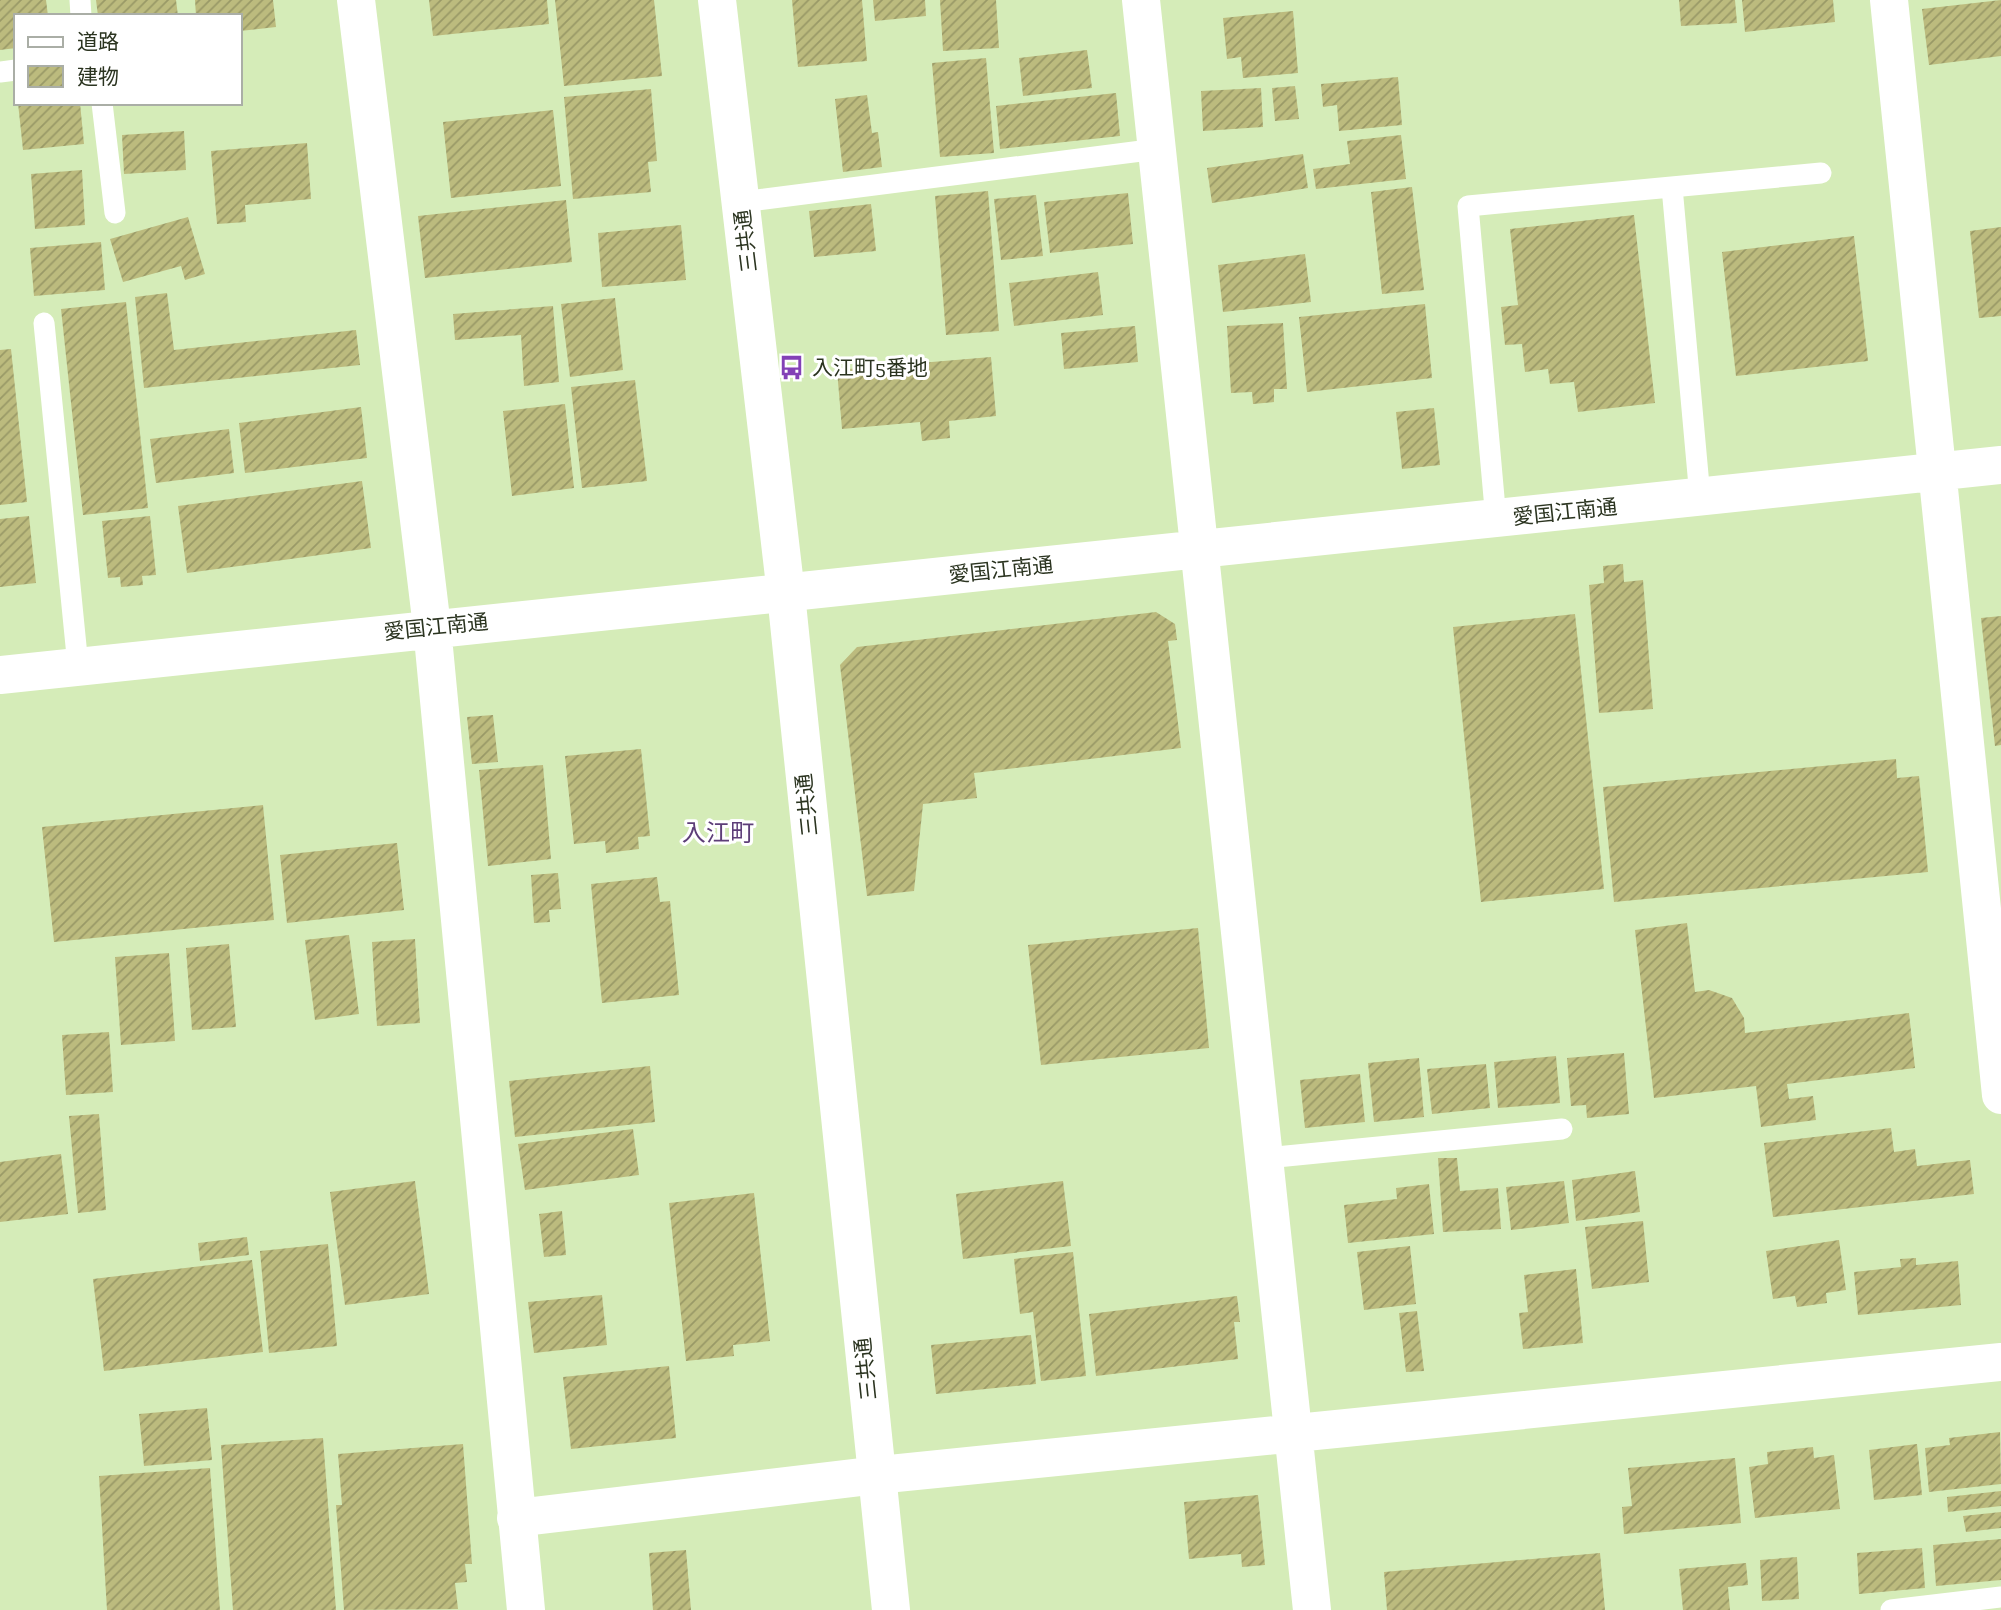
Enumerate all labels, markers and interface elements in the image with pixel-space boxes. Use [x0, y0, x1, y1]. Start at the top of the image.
legend [14, 14, 242, 105]
text: 道路 [77, 29, 119, 54]
text: 建物 [77, 64, 119, 89]
street label: 三共通 [729, 208, 762, 274]
bus stop icon: 入江町5番地 [778, 354, 806, 382]
place label: 入江町5番地 [812, 355, 928, 380]
street label: 愛国江南通 [1511, 494, 1618, 529]
street label: 愛国江南通 [947, 552, 1054, 587]
street label: 愛国江南通 [382, 609, 489, 644]
street label: 三共通 [791, 772, 822, 838]
district label: 入江町 [682, 818, 754, 847]
street label: 三共通 [850, 1336, 881, 1402]

